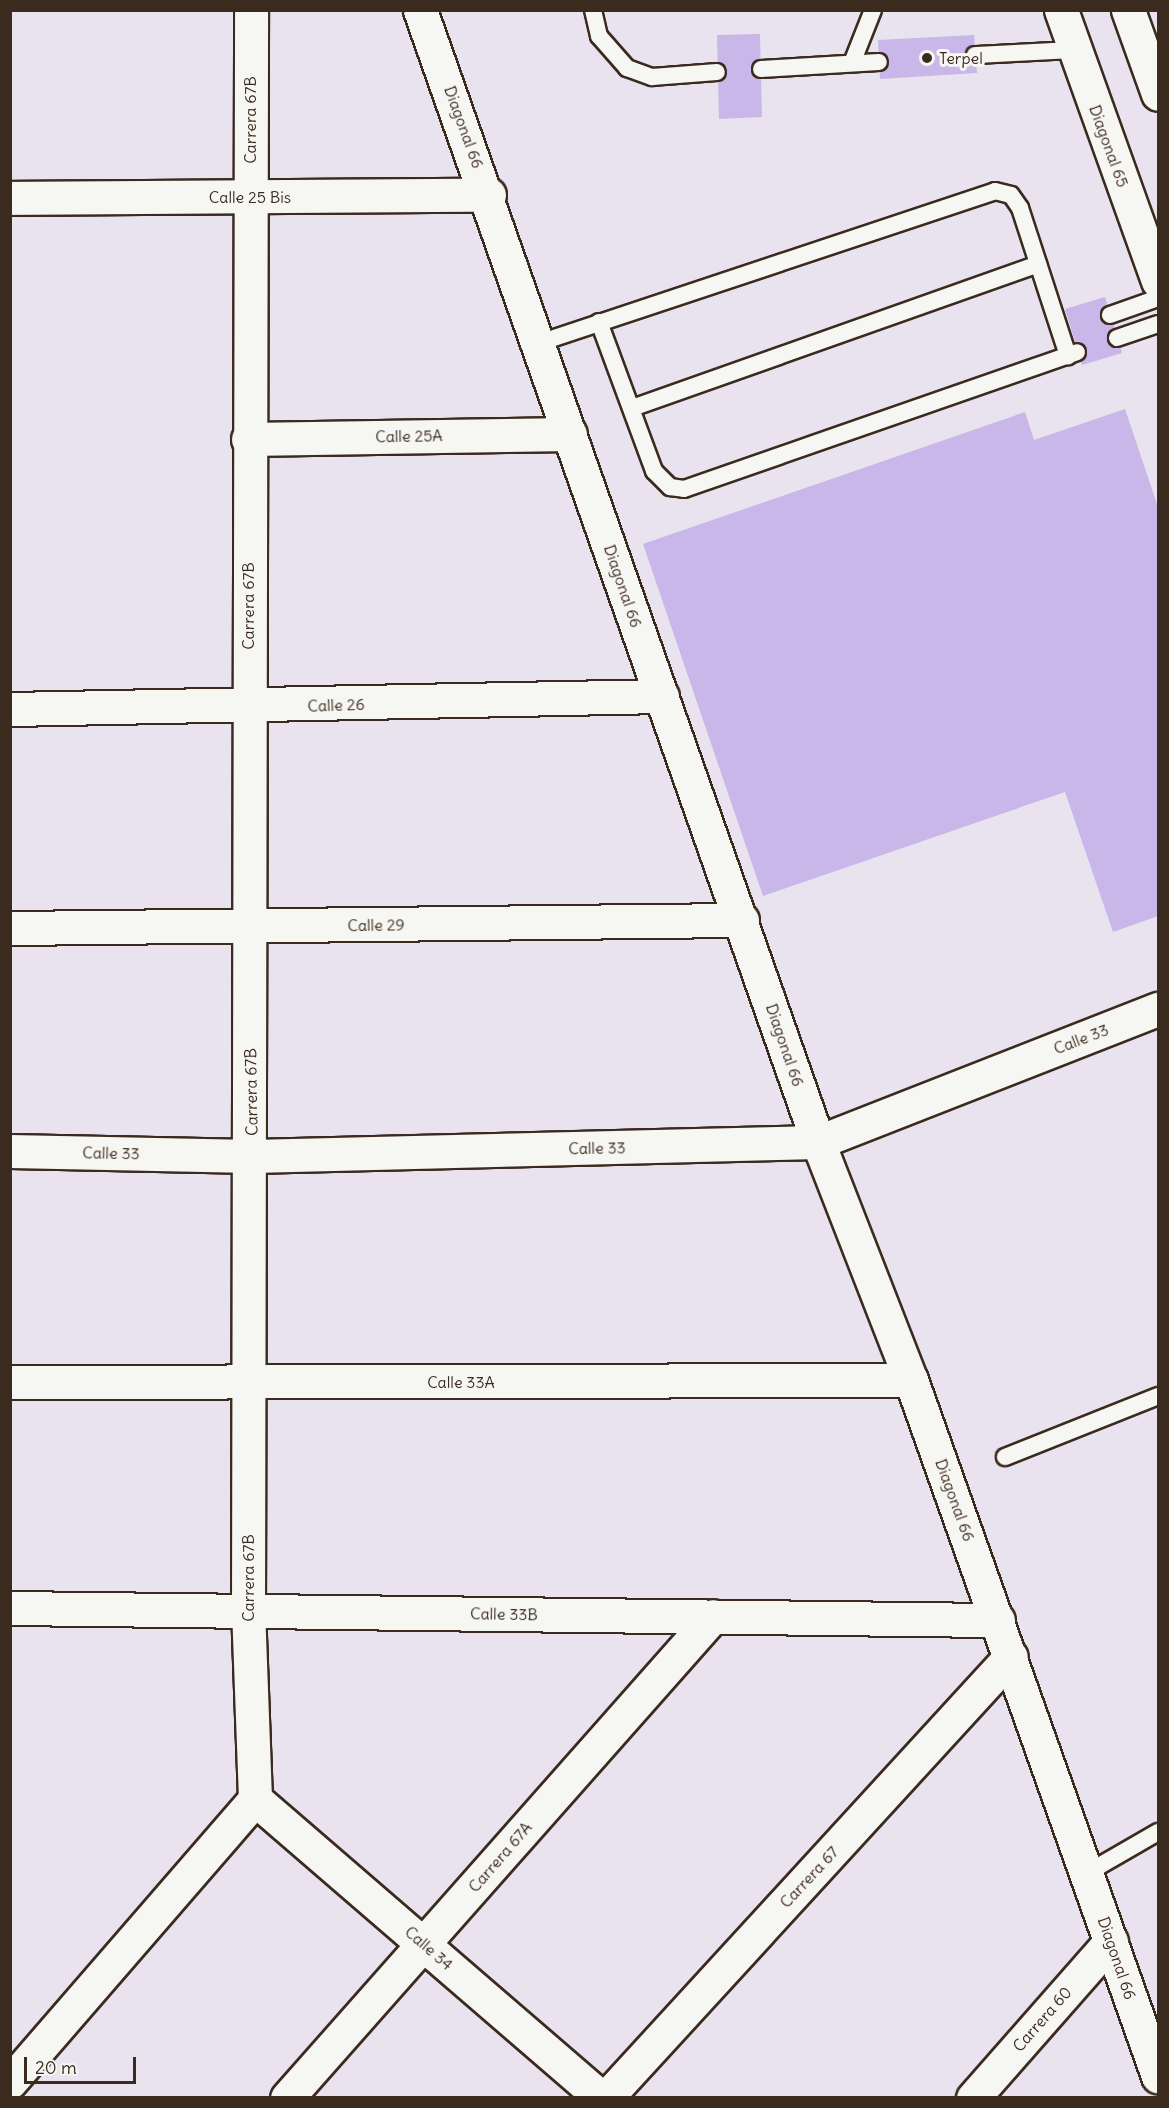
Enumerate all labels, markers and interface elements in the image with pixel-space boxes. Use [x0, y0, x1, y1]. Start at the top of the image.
place label: Terpel [939, 48, 983, 68]
marker: Terpel [920, 51, 934, 65]
street label: Carrera 67B [240, 76, 260, 164]
street label: Diagonal 66 [440, 83, 488, 171]
street label: Diagonal 65 [1085, 102, 1133, 190]
street label: Calle 25 Bis [209, 187, 291, 207]
street label: Calle 25A [375, 426, 443, 446]
street label: Diagonal 66 [600, 542, 646, 630]
street label: Carrera 67B [238, 562, 258, 650]
street label: Calle 26 [307, 694, 365, 716]
street label: Calle 29 [347, 915, 405, 935]
street label: Diagonal 66 [762, 1001, 808, 1089]
street label: Calle 33 [1051, 1020, 1111, 1058]
street label: Carrera 67B [241, 1048, 261, 1136]
street label: Calle 33 [568, 1138, 626, 1158]
street label: Calle 33 [82, 1143, 140, 1163]
street label: Calle 33A [427, 1372, 495, 1392]
street label: Diagonal 66 [931, 1456, 979, 1544]
street label: Carrera 67B [238, 1534, 258, 1622]
street label: Calle 33B [470, 1604, 538, 1624]
street label: Carrera 67A [464, 1818, 536, 1896]
street label: Carrera 67 [776, 1842, 842, 1912]
street label: Diagonal 66 [1094, 1914, 1140, 2002]
street label: Calle 34 [401, 1922, 457, 1974]
street label: Carrera 60 [1009, 1983, 1075, 2055]
scale bar [27, 2045, 140, 2083]
text: 20 m [35, 2056, 77, 2079]

